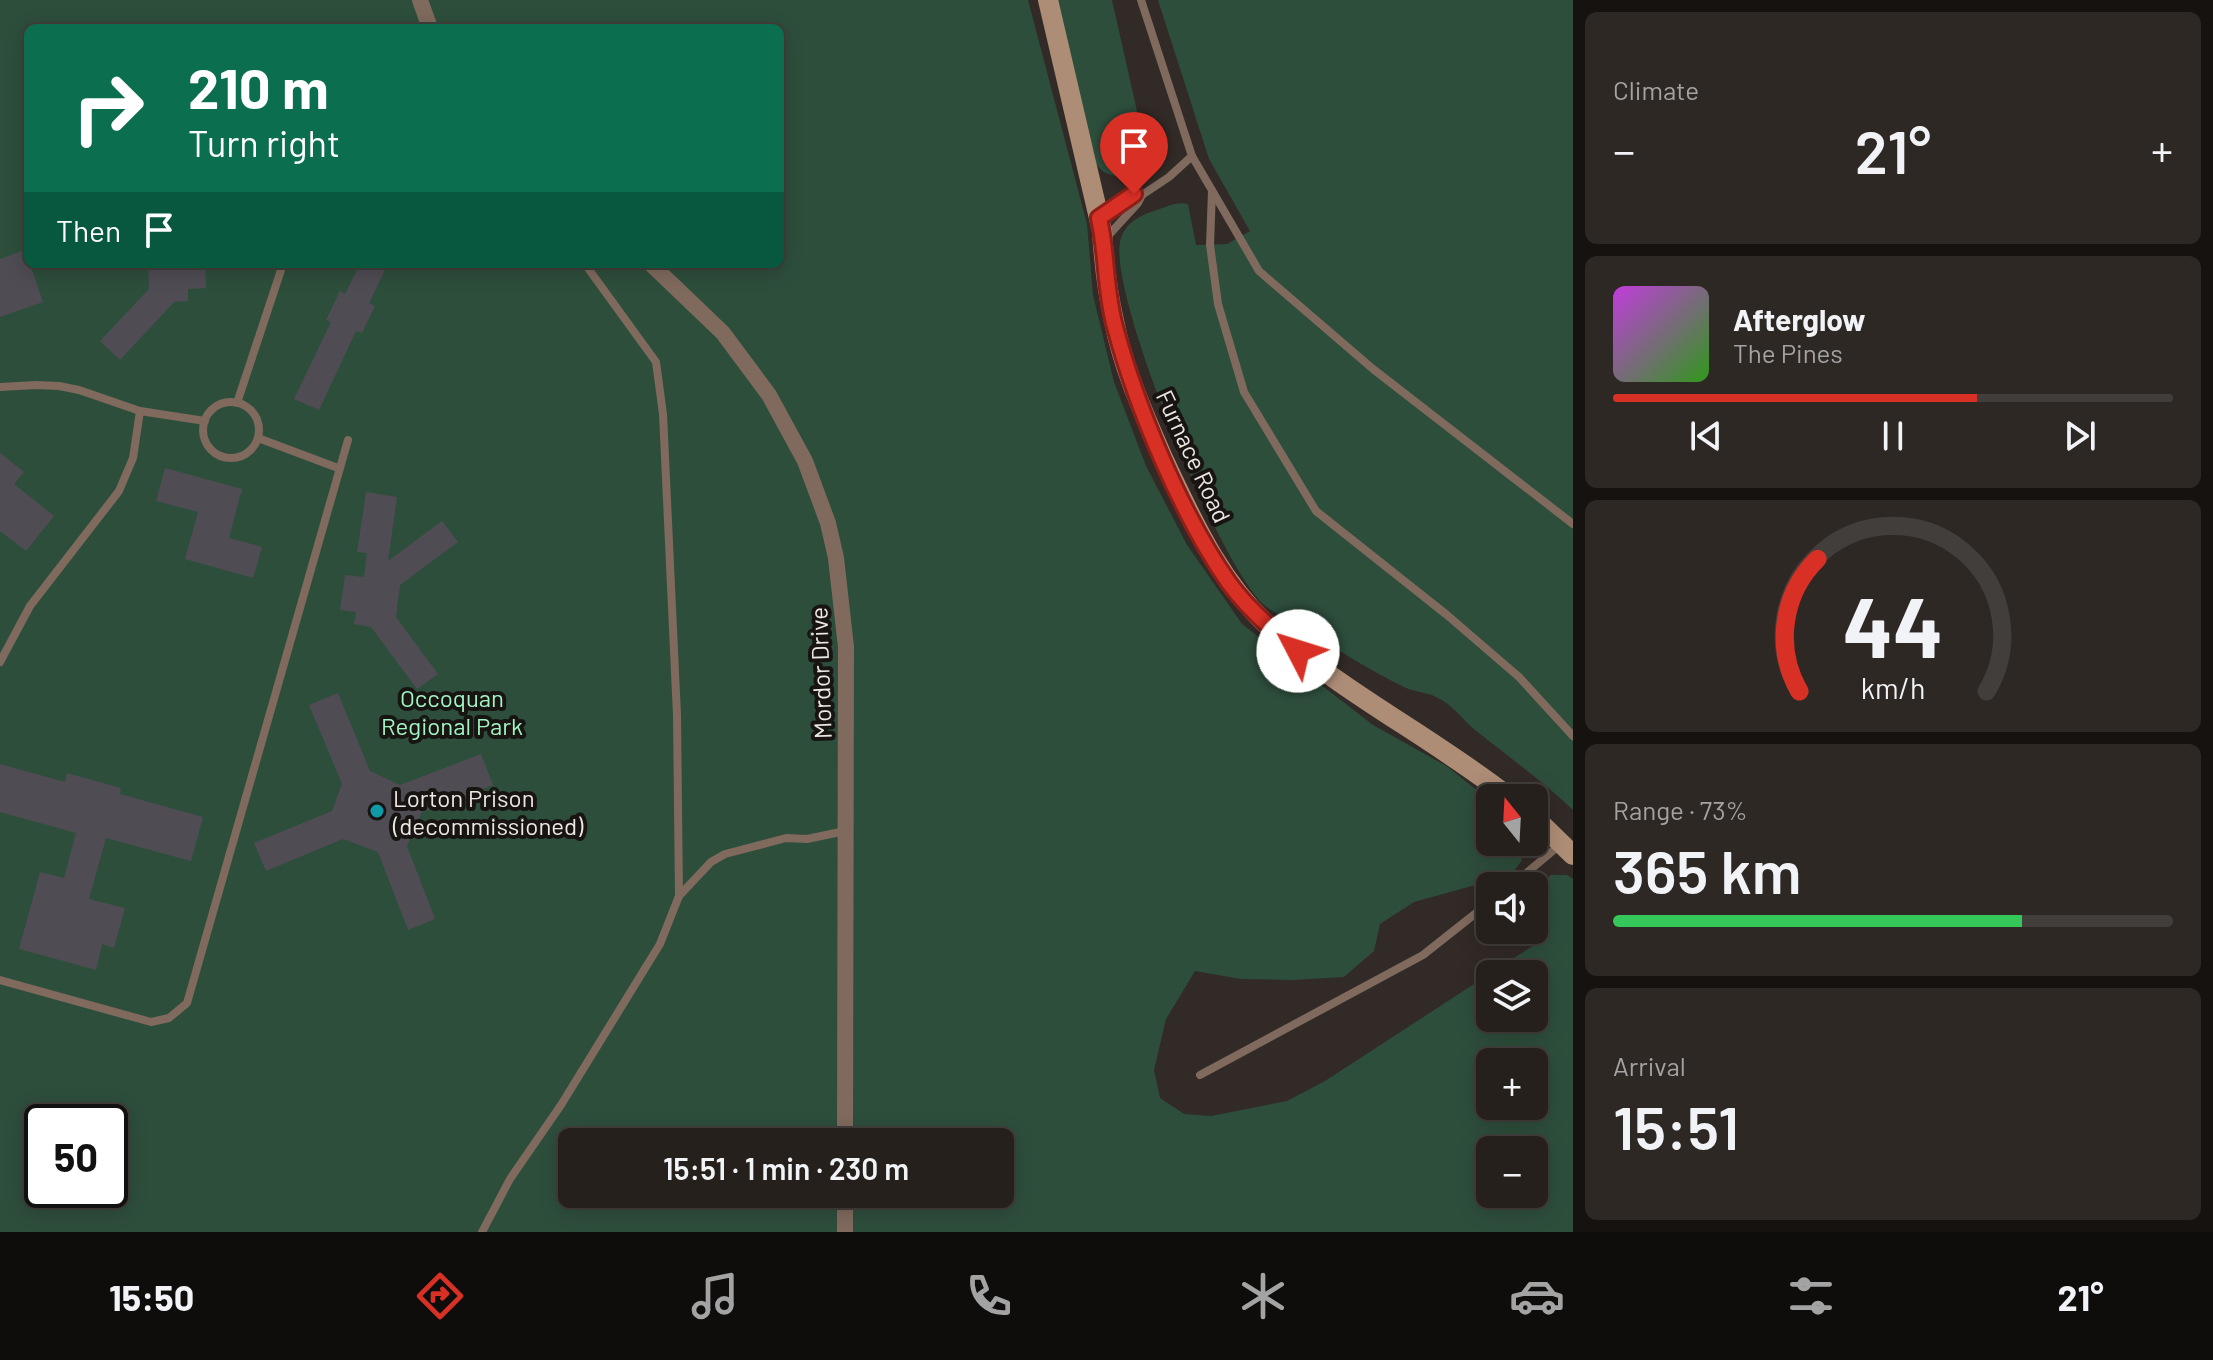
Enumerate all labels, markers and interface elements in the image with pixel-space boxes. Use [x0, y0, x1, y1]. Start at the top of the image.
text: 210 m [188, 53, 329, 120]
icon: right [56, 56, 160, 160]
text: Climate [1613, 74, 1699, 105]
pin [1100, 112, 1168, 194]
text: 21° [1855, 114, 1931, 186]
text: Turn right [188, 121, 340, 164]
text: − [1613, 123, 1635, 176]
text: + [2151, 123, 2173, 176]
icon: arrive [1112, 124, 1156, 168]
icon: arrive [137, 208, 181, 252]
text: Then [56, 212, 121, 248]
text: Afterglow [1733, 301, 1866, 337]
text: The Pines [1733, 337, 1843, 368]
street label: Furnace Road [1151, 385, 1237, 527]
icon: previous [1684, 414, 1728, 458]
icon: pause [1871, 414, 1915, 458]
icon: next [2058, 414, 2102, 458]
text: 44 [1843, 575, 1943, 675]
street label: Mordor Drive [803, 607, 837, 739]
position arrow [1256, 609, 1340, 693]
text: km/h [1861, 670, 1925, 705]
park label: Occoquan Regional Park [381, 683, 523, 740]
place label: Lorton Prison (decommissioned) [392, 783, 584, 840]
north arrow [1476, 784, 1548, 856]
map controls [1476, 784, 1548, 1208]
text: Range · 73% [1613, 794, 1748, 825]
marker: Lorton Prison (decommissioned) [368, 802, 386, 820]
text: 365 km [1613, 834, 1801, 906]
button: sound [1476, 872, 1548, 944]
button: layers [1476, 960, 1548, 1032]
button: + [1476, 1048, 1548, 1120]
text: Arrival [1613, 1050, 1686, 1081]
text: 15:51 [1613, 1090, 1739, 1162]
speed limit sign: 50 [24, 1104, 128, 1208]
button: − [1476, 1136, 1548, 1208]
text: 15:51 · 1 min · 230 m [663, 1150, 909, 1186]
icon: directions [412, 1268, 468, 1324]
icon: music [687, 1268, 743, 1324]
icon: phone [961, 1268, 1017, 1324]
icon: climate [1235, 1268, 1291, 1324]
icon: car [1509, 1268, 1565, 1324]
icon: filters [1783, 1268, 1839, 1324]
text: 15:50 [109, 1275, 194, 1318]
text: 21° [2058, 1275, 2104, 1318]

